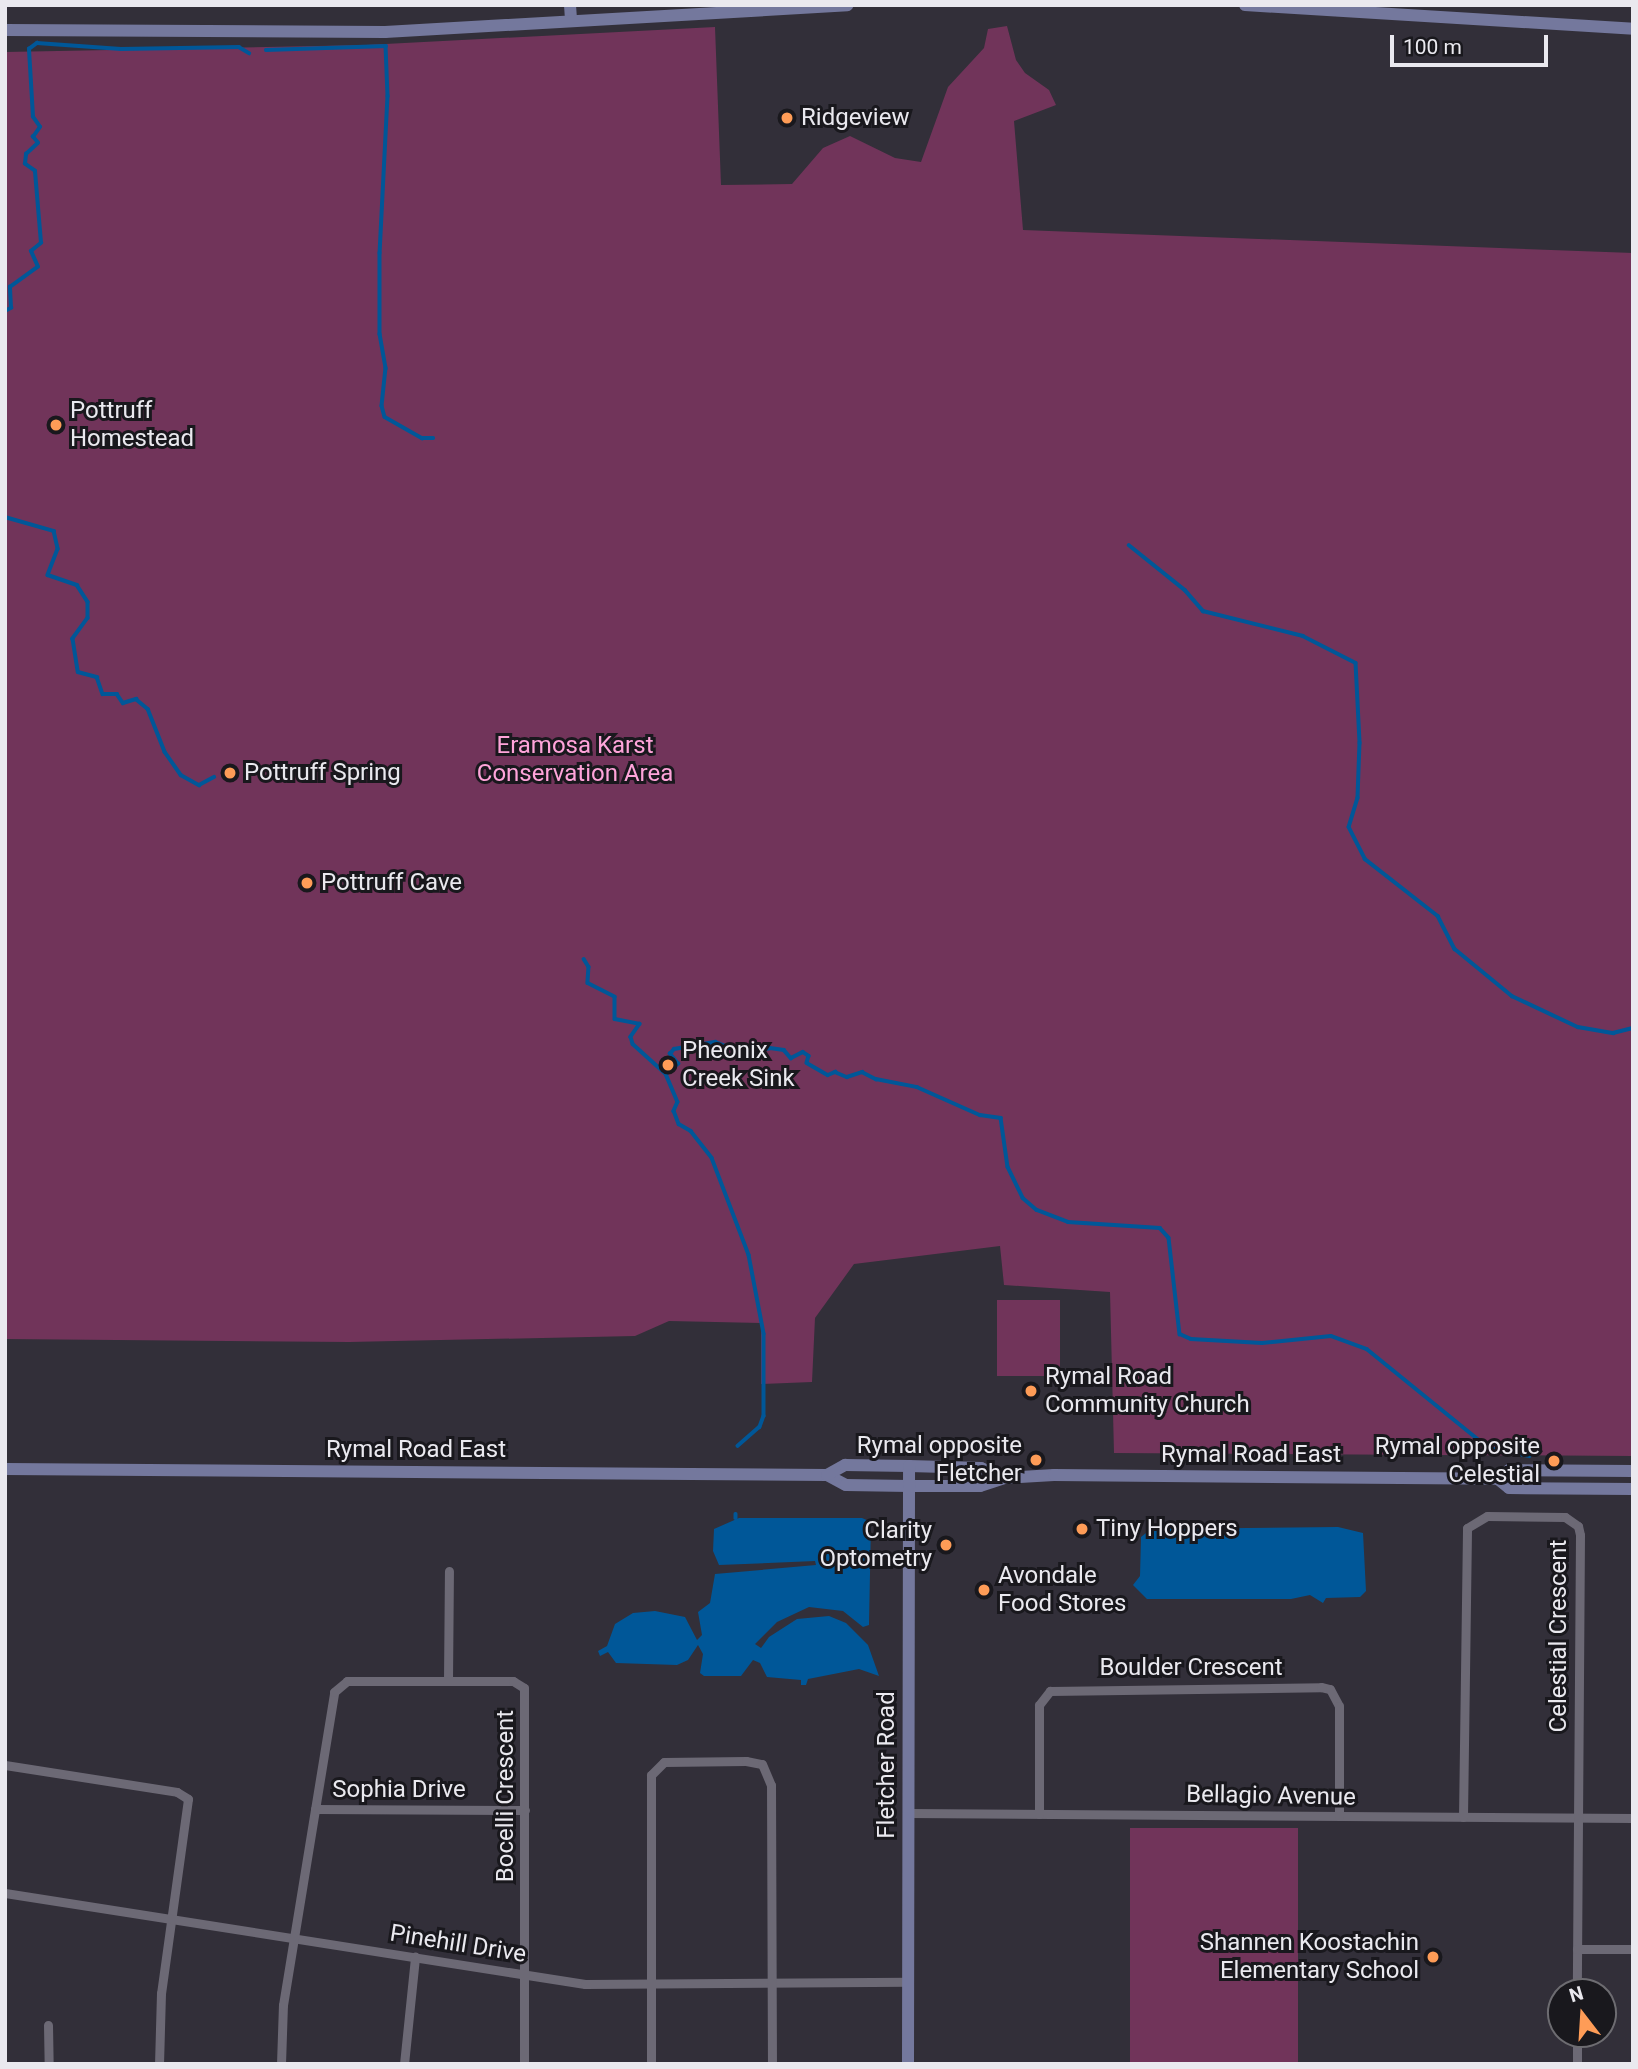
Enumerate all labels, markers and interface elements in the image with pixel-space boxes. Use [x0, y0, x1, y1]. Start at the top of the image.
scale bar [1393, 21, 1550, 65]
text: 100 m [1403, 35, 1462, 59]
place label: Ridgeview [801, 104, 909, 132]
marker: Ridgeview [779, 110, 795, 126]
place label: Pottruff Homestead [70, 397, 194, 453]
marker: Pottruff Homestead [48, 417, 64, 433]
park label: Eramosa Karst Conservation Area [477, 732, 673, 788]
place label: Pottruff Spring [244, 759, 401, 787]
marker: Pottruff Spring [222, 765, 238, 781]
place label: Pottruff Cave [321, 869, 462, 897]
marker: Pottruff Cave [299, 875, 315, 891]
place label: Pheonix Creek Sink [682, 1037, 795, 1093]
marker: Pheonix Creek Sink [660, 1057, 676, 1073]
place label: Rymal Road Community Church [1045, 1363, 1250, 1419]
marker: Rymal Road Community Church [1023, 1383, 1039, 1399]
place label: Rymal opposite Fletcher [857, 1432, 1022, 1488]
place label: Rymal opposite Celestial [1375, 1433, 1540, 1489]
street label: Rymal Road East [326, 1436, 506, 1464]
street label: Rymal Road East [1161, 1441, 1341, 1469]
marker: Rymal opposite Fletcher [1028, 1452, 1044, 1468]
marker: Rymal opposite Celestial [1546, 1453, 1562, 1469]
place label: Tiny Hoppers [1096, 1515, 1238, 1543]
place label: Clarity Optometry [819, 1517, 932, 1573]
marker: Tiny Hoppers [1074, 1521, 1090, 1537]
marker: Clarity Optometry [938, 1537, 954, 1553]
street label: Celestial Crescent [1545, 1540, 1573, 1732]
place label: Avondale Food Stores [998, 1562, 1126, 1618]
marker: Avondale Food Stores [976, 1582, 992, 1598]
street label: Boulder Crescent [1099, 1654, 1283, 1682]
street label: Fletcher Road [873, 1691, 901, 1839]
street label: Bocelli Crescent [492, 1710, 520, 1882]
street label: Sophia Drive [332, 1776, 466, 1804]
street label: Bellagio Avenue [1186, 1780, 1356, 1812]
street label: Pinehill Drive [388, 1919, 528, 1969]
place label: Shannen Koostachin Elementary School [1200, 1929, 1419, 1985]
marker: Shannen Koostachin Elementary School [1425, 1949, 1441, 1965]
north arrow [1547, 1978, 1617, 2048]
text: N [1567, 1981, 1586, 2007]

